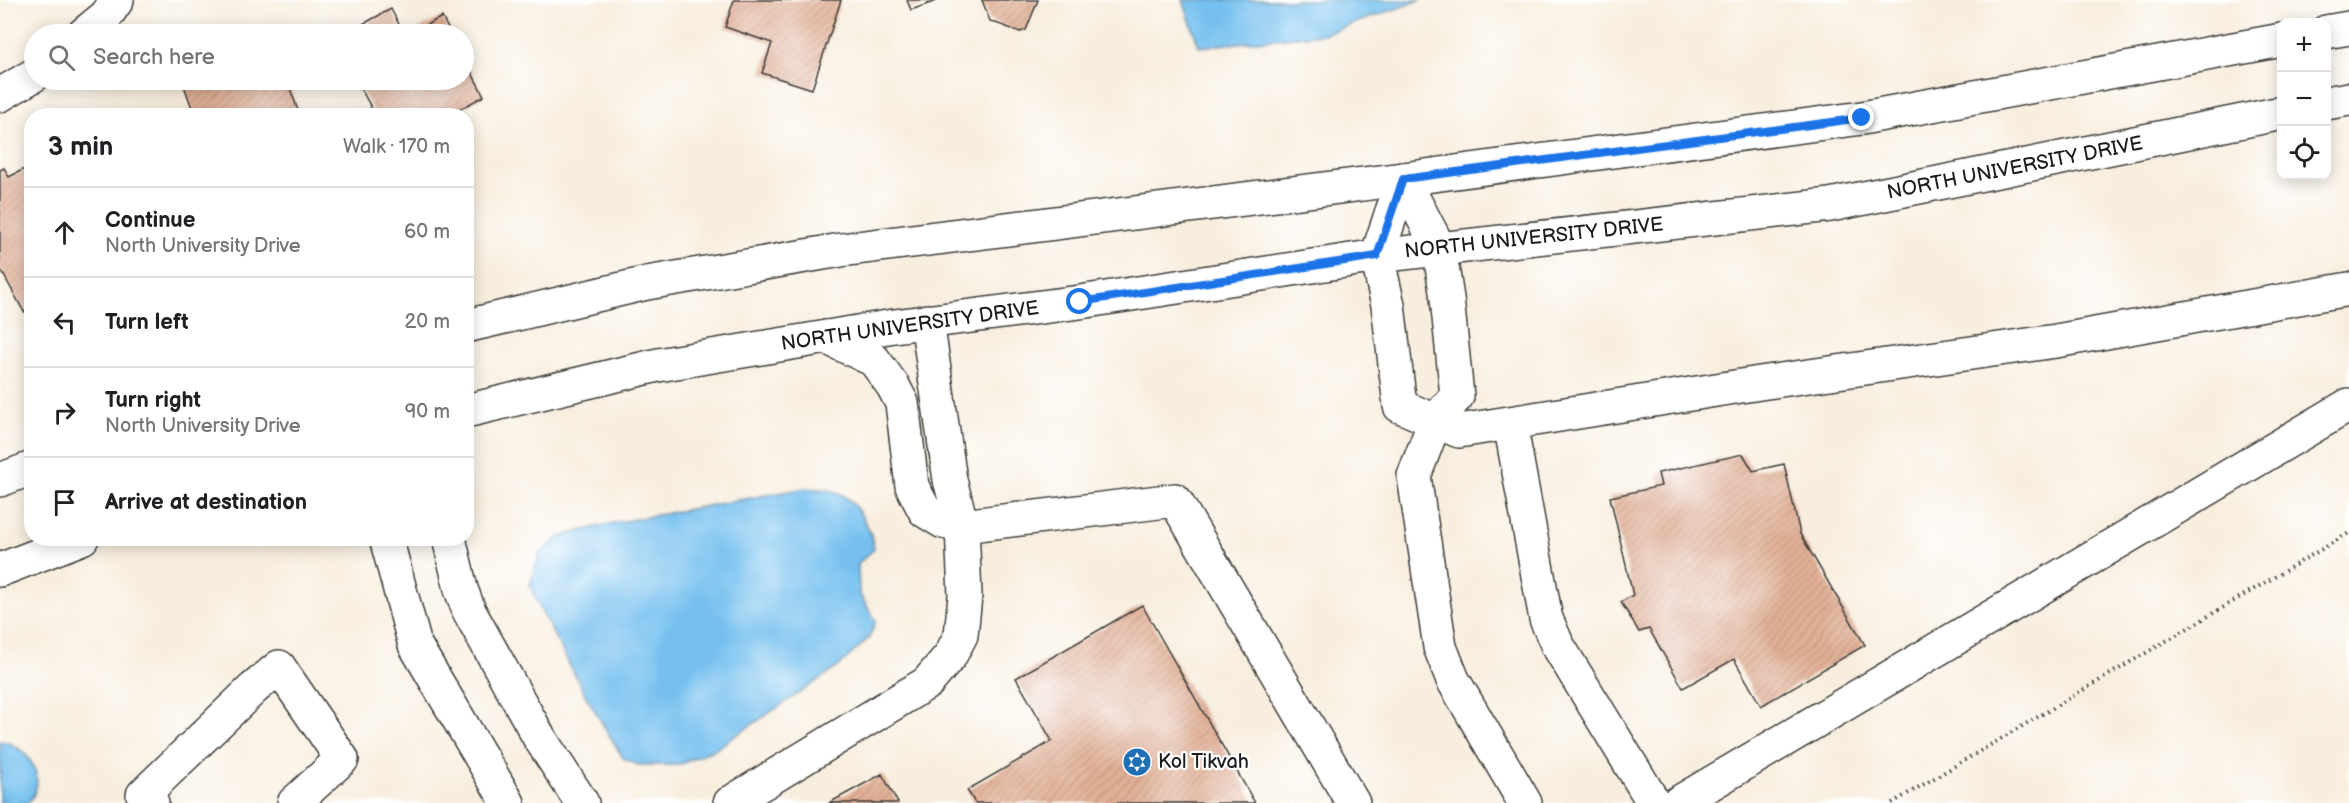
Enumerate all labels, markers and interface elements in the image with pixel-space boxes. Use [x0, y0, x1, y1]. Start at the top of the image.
map controls [2277, 18, 2331, 180]
button: + [2277, 18, 2331, 72]
search box [24, 24, 474, 90]
icon: search [45, 41, 78, 74]
text: Search here [93, 44, 215, 71]
button: − [2277, 72, 2331, 126]
route end [1848, 104, 1874, 130]
button: locate [2277, 126, 2331, 180]
street label: NORTH UNIVERSITY DRIVE [1885, 131, 2145, 205]
text: 3 min [48, 132, 113, 163]
text: Walk · 170 m [343, 135, 450, 159]
text: Continue [105, 207, 195, 234]
street label: NORTH UNIVERSITY DRIVE [1403, 212, 1665, 264]
icon: ahead [48, 216, 81, 249]
text: 60 m [404, 220, 450, 244]
text: North University Drive [105, 234, 301, 258]
route start [1066, 288, 1092, 314]
street label: NORTH UNIVERSITY DRIVE [780, 296, 1040, 356]
icon: left [48, 306, 81, 339]
text: Turn left [105, 309, 189, 336]
text: 20 m [405, 310, 450, 334]
text: Turn right [105, 387, 201, 414]
icon: right [48, 396, 81, 429]
text: 90 m [405, 400, 450, 424]
text: North University Drive [105, 414, 301, 438]
icon: arrive [48, 486, 81, 519]
text: Arrive at destination [105, 489, 307, 516]
synagogue icon: Kol Tikvah [1121, 746, 1153, 778]
place label: Kol Tikvah [1158, 750, 1249, 774]

